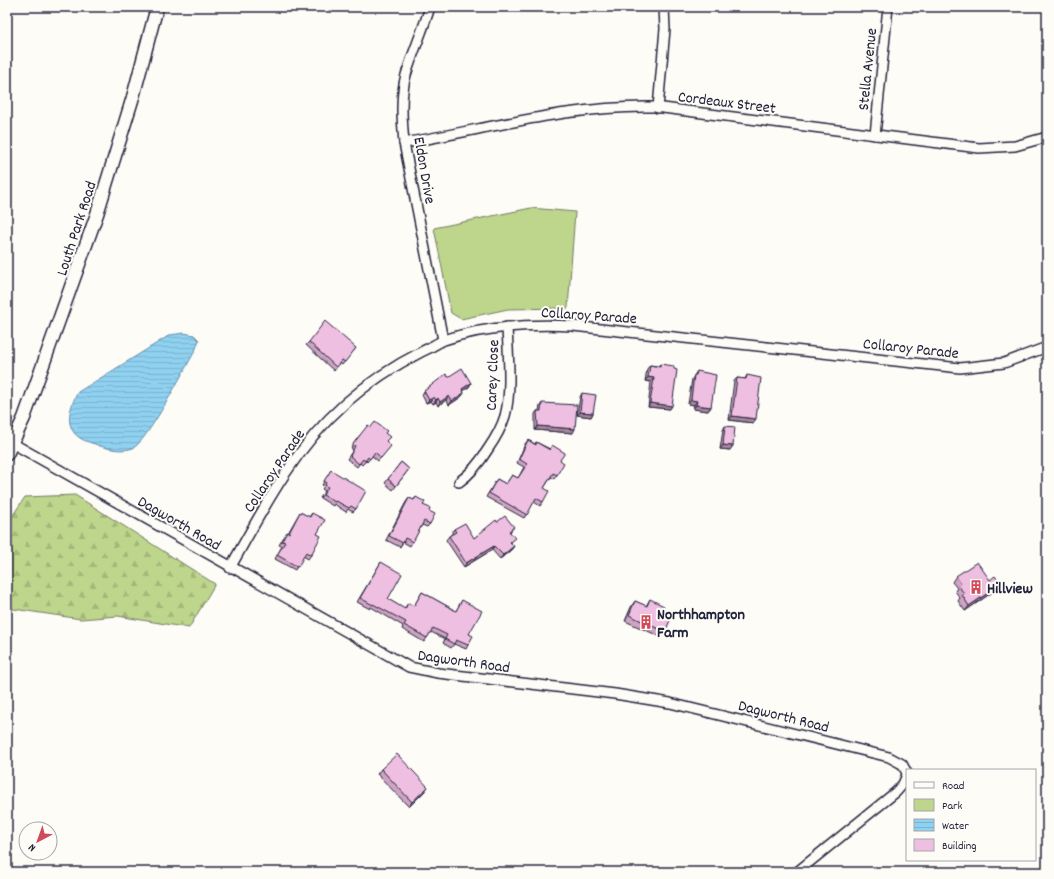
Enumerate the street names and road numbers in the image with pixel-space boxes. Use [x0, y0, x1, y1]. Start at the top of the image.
street label: Stella Avenue [853, 27, 884, 112]
street label: Cordeaux Street [676, 86, 777, 121]
street label: Eldon Drive [406, 135, 441, 206]
street label: Louth Park Road [51, 178, 104, 279]
street label: Collaroy Parade [540, 302, 638, 331]
street label: Collaroy Parade [862, 333, 960, 366]
street label: Carey Close [481, 339, 506, 411]
street label: Collaroy Parade [239, 425, 311, 518]
street label: Dagworth Road [133, 491, 225, 557]
street label: Dagworth Road [416, 645, 511, 680]
street label: Dagworth Road [736, 695, 831, 740]

